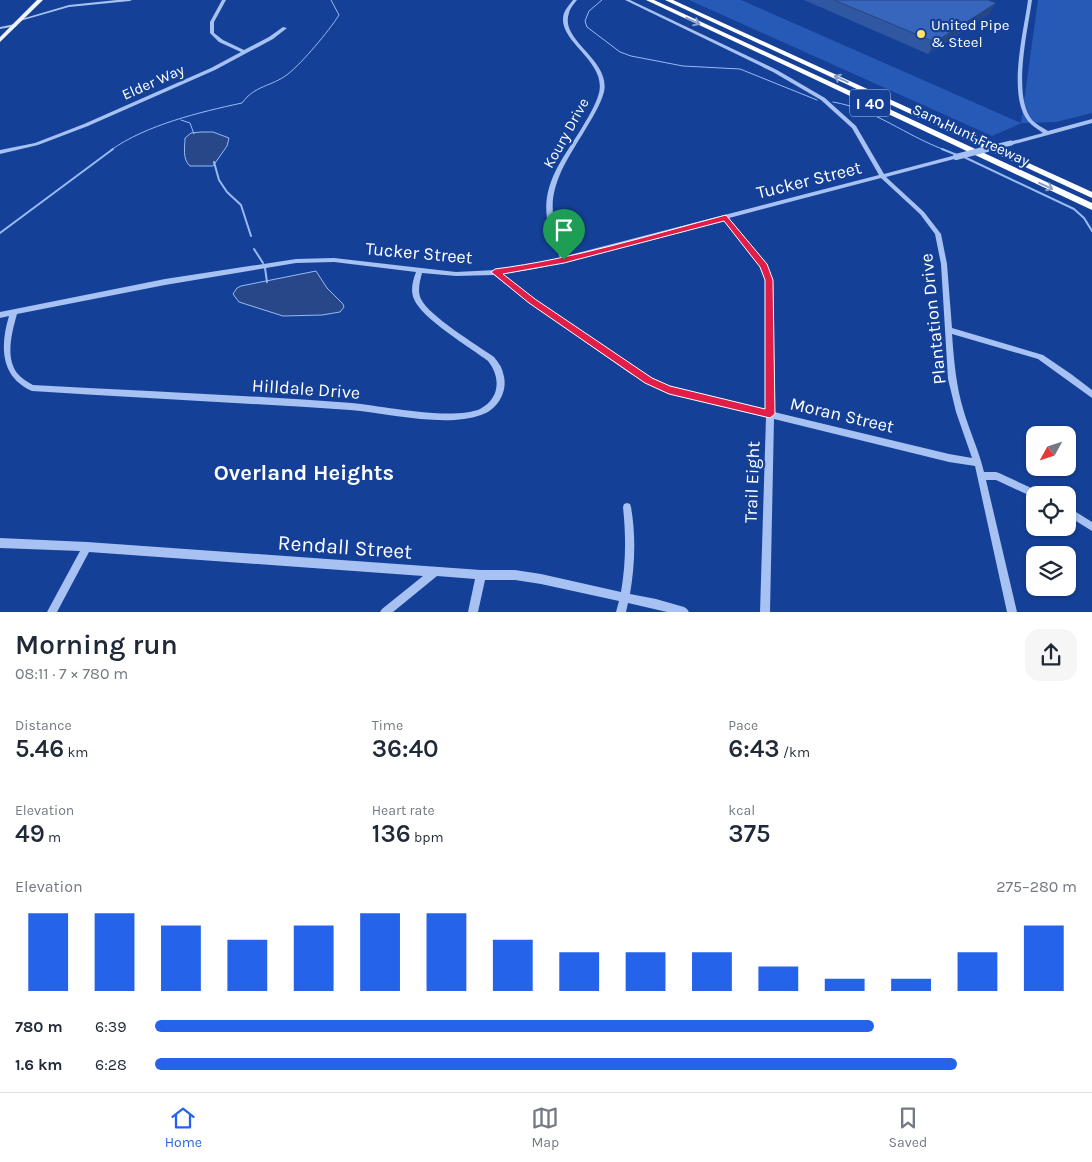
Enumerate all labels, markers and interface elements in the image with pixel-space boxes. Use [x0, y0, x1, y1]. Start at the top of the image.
one-way arrow [685, 16, 700, 26]
place label: United Pipe & Steel [931, 16, 1009, 51]
marker: United Pipe & Steel [915, 28, 927, 40]
street label: Elder Way [119, 60, 187, 104]
one-way arrow [834, 74, 849, 84]
road number: I 40 [850, 90, 890, 116]
street label: Koury Drive [539, 95, 593, 171]
street label: Sam Hunt Freeway [910, 100, 1032, 170]
street label: Tucker Street [754, 156, 864, 204]
one-way arrow [1038, 181, 1053, 191]
pin [543, 209, 585, 260]
icon: arrive [550, 216, 578, 244]
street label: Tucker Street [364, 237, 474, 269]
street label: Plantation Drive [915, 252, 951, 386]
street label: Hilldale Drive [251, 374, 361, 404]
street label: Moran Street [788, 392, 896, 438]
north arrow [1026, 426, 1076, 476]
map controls [1026, 426, 1076, 596]
street label: Trail Eight [740, 440, 764, 523]
district label: Overland Heights [214, 460, 394, 486]
button: locate [1026, 486, 1076, 536]
street label: Rendall Street [277, 530, 413, 564]
button: layers [1026, 546, 1076, 596]
text: Morning run [15, 628, 178, 661]
button: share [1025, 629, 1077, 681]
text: 08:11 · 7 × 780 m [15, 664, 128, 683]
text: Distance [15, 717, 72, 734]
text: Time [372, 717, 403, 734]
text: Pace [728, 717, 758, 734]
text: 5.46 [15, 734, 64, 763]
text: 36:40 [372, 734, 439, 763]
text: 6:43 [728, 734, 780, 763]
text: km [64, 744, 88, 761]
text: /km [780, 744, 810, 761]
text: Elevation [15, 802, 74, 819]
text: Heart rate [372, 802, 435, 819]
text: kcal [728, 802, 755, 819]
text: 49 [15, 819, 45, 848]
text: 136 [372, 819, 411, 848]
text: 375 [728, 819, 770, 848]
text: m [45, 829, 61, 846]
text: bpm [411, 829, 444, 846]
text: Elevation [15, 877, 83, 896]
text: 275–280 m [996, 877, 1077, 896]
text: 780 m [15, 1017, 63, 1036]
text: 6:39 [95, 1017, 127, 1036]
text: 1.6 km [15, 1055, 63, 1074]
text: 6:28 [95, 1055, 127, 1074]
tab: Home [165, 1104, 202, 1151]
tab: Map [531, 1104, 559, 1151]
tab: Saved [889, 1104, 927, 1151]

